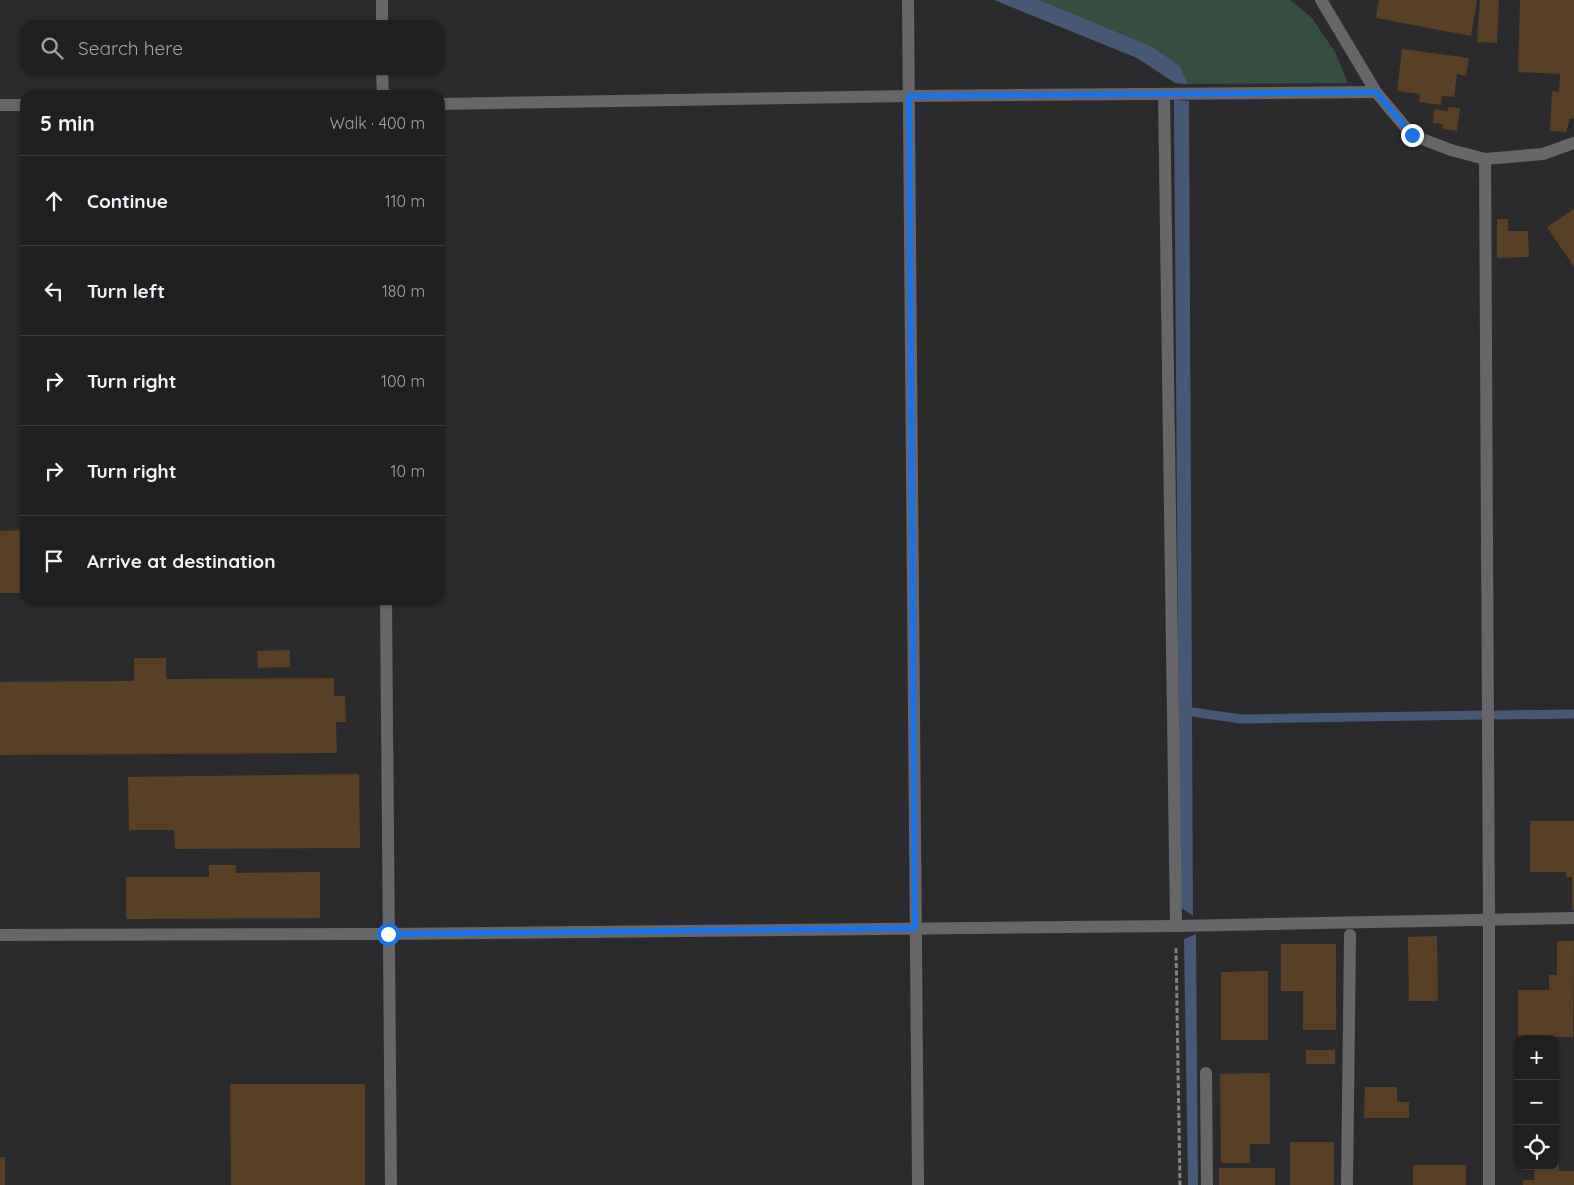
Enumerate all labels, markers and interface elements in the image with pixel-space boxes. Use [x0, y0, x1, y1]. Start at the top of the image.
search box [20, 20, 445, 75]
icon: search [38, 34, 66, 62]
text: Search here [78, 36, 183, 60]
text: 5 min [40, 110, 95, 136]
text: Walk · 400 m [329, 113, 425, 133]
route end [1401, 124, 1424, 147]
icon: ahead [40, 187, 68, 215]
text: Continue [87, 189, 168, 213]
text: 110 m [385, 191, 425, 211]
icon: left [40, 277, 68, 305]
text: Turn left [87, 279, 165, 303]
text: 180 m [382, 281, 425, 301]
icon: right [40, 367, 68, 395]
text: Turn right [87, 369, 176, 393]
text: 100 m [381, 371, 425, 391]
icon: right [40, 457, 68, 485]
text: Turn right [87, 459, 176, 483]
text: 10 m [391, 461, 425, 481]
icon: arrive [40, 547, 68, 575]
text: Arrive at destination [87, 549, 276, 573]
route start [377, 923, 400, 946]
map controls [1514, 1035, 1559, 1170]
button: + [1514, 1035, 1559, 1080]
button: − [1514, 1080, 1559, 1125]
button: locate [1514, 1125, 1559, 1170]

